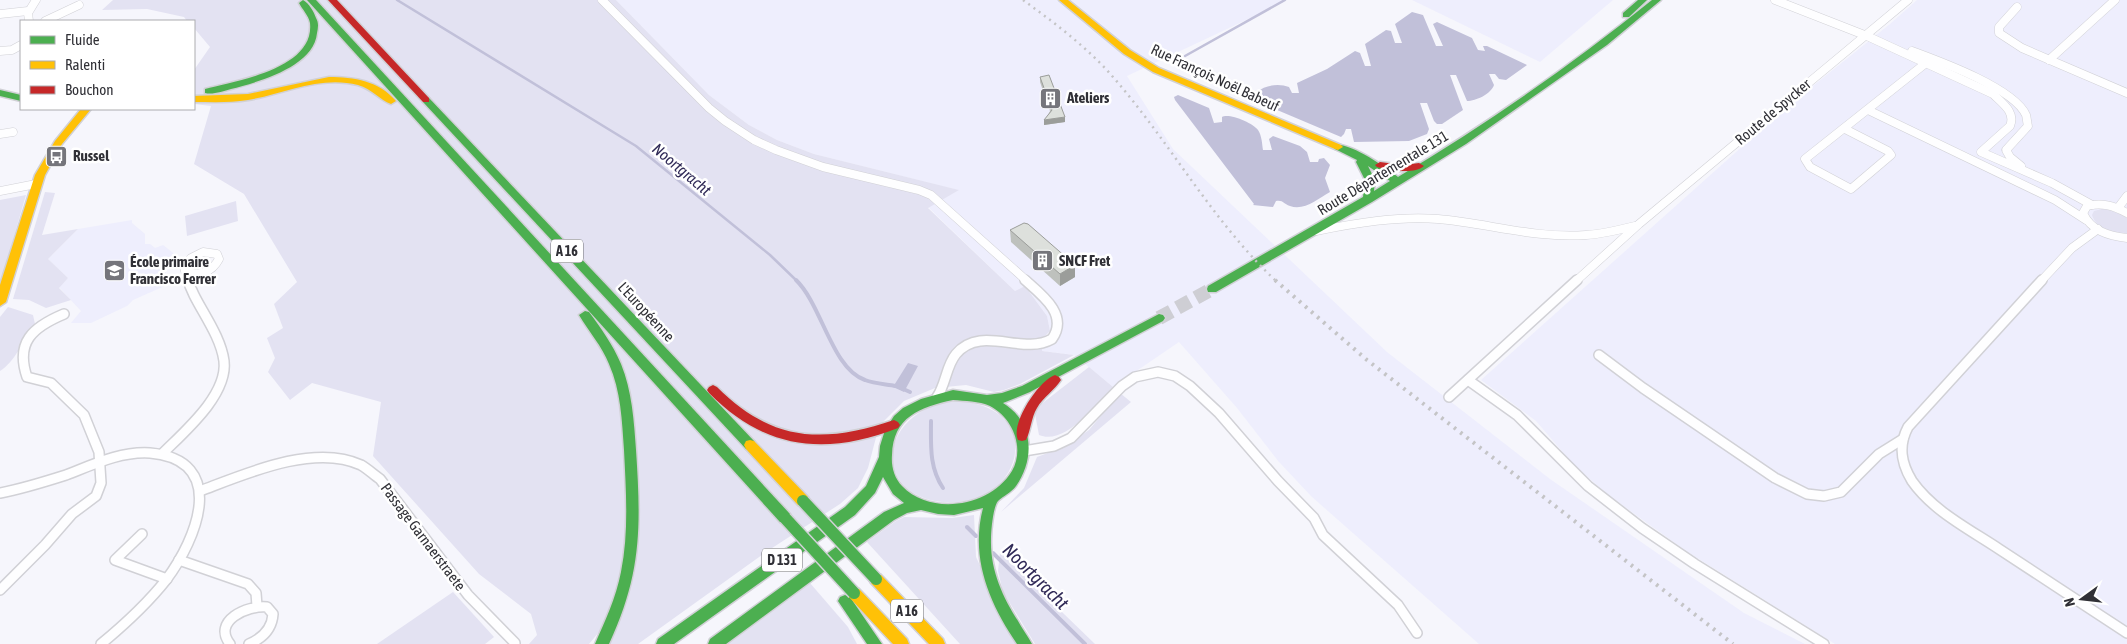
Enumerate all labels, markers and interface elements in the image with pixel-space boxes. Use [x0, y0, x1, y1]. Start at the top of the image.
legend [20, 20, 195, 110]
text: Fluide [65, 31, 100, 48]
street label: Rue François Noël Babeuf [1149, 40, 1282, 115]
text: Ralenti [65, 56, 105, 73]
street label: Route de Spycker [1732, 75, 1814, 148]
text: Bouchon [65, 81, 114, 98]
building icon: Ateliers [1039, 86, 1063, 110]
place label: Ateliers [1066, 89, 1110, 106]
street label: Route Départementale 131 [1314, 127, 1451, 218]
water label: Noortgracht [648, 139, 715, 200]
bus stop icon: Russel [45, 144, 69, 168]
place label: Russel [73, 147, 110, 164]
road number: A 16 [551, 240, 583, 262]
building icon: SNCF Fret [1031, 249, 1055, 273]
place label: SNCF Fret [1059, 252, 1111, 269]
place label: École primaire Francisco Ferrer [130, 253, 216, 287]
school or university icon: École primaire Francisco Ferrer [102, 259, 126, 283]
street label: L'Européenne [615, 279, 678, 345]
street label: Passage Garnaerstraete [378, 480, 469, 594]
water label: Noortgracht [998, 538, 1074, 614]
road number: D 131 [762, 548, 802, 572]
north arrow [2057, 574, 2107, 624]
text: N [2061, 596, 2078, 608]
road number: A 16 [891, 600, 923, 622]

